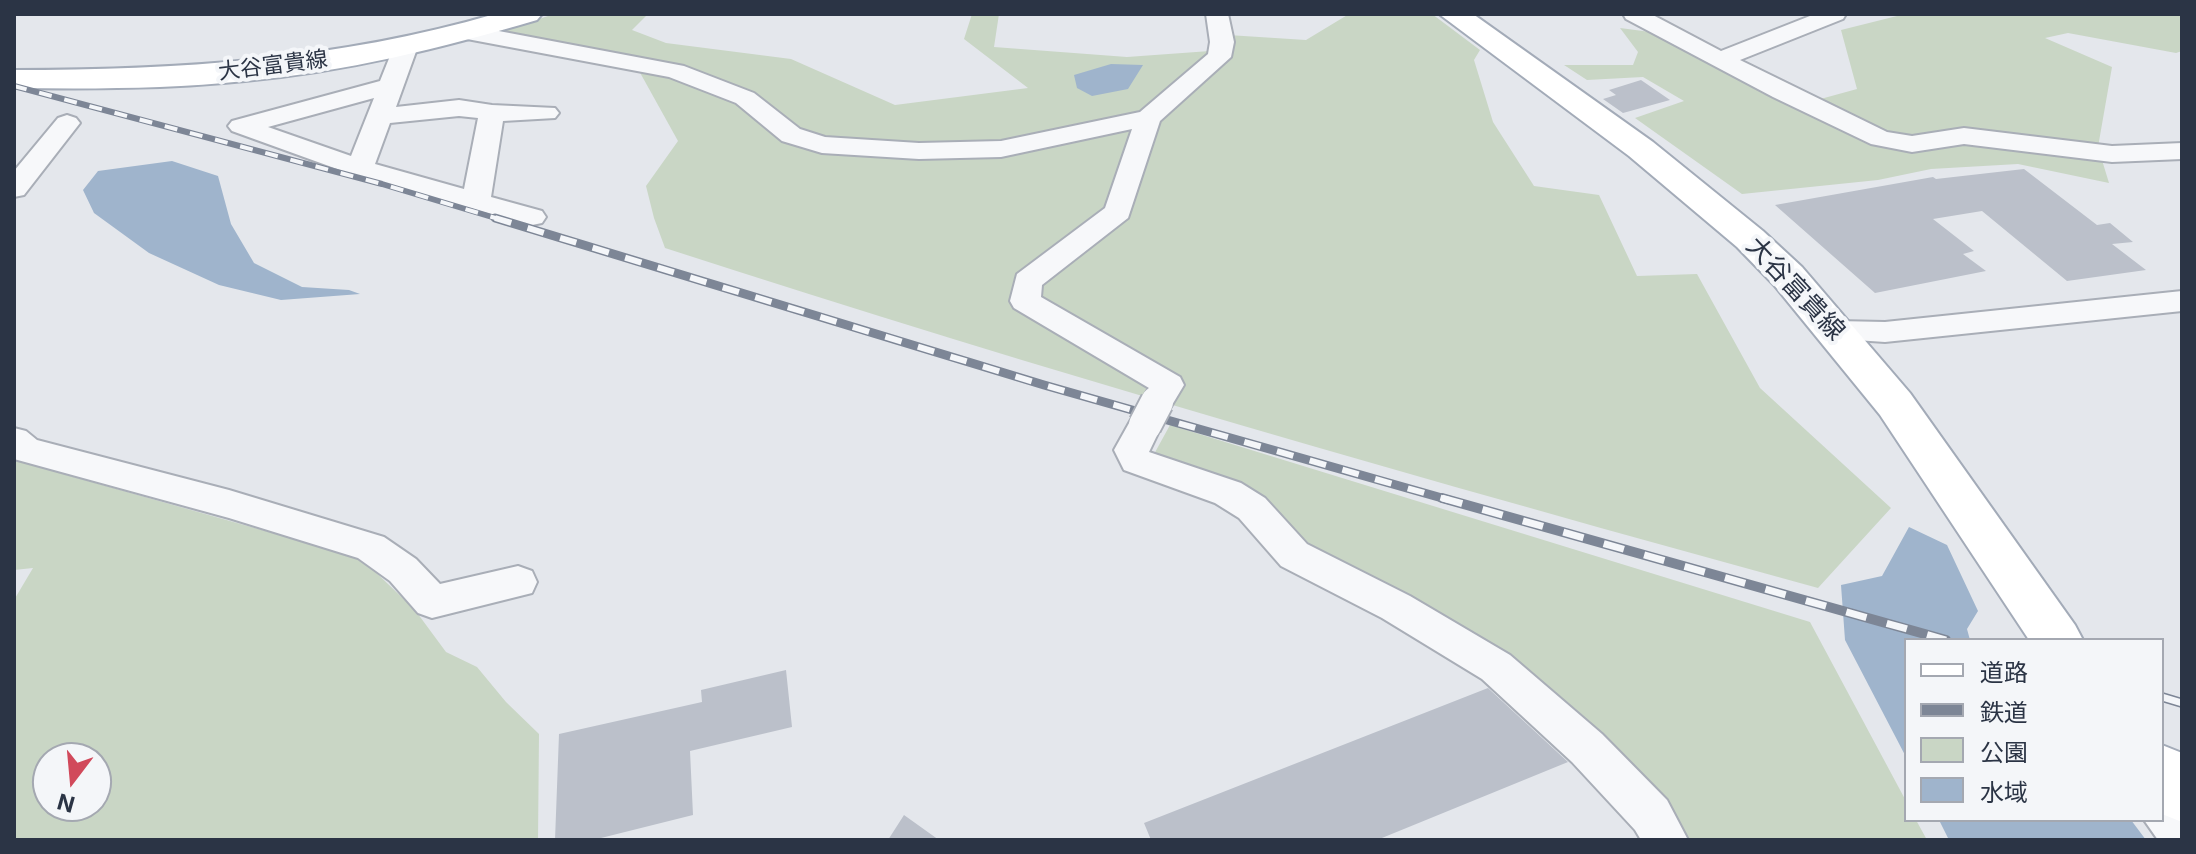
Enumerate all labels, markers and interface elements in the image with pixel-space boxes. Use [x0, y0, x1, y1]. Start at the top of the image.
street label: 大谷富貴線 [217, 46, 329, 86]
street label: 大谷富貴線 [1739, 231, 1851, 347]
legend [1904, 638, 2164, 822]
text: 道路 [1980, 658, 2028, 687]
text: 鉄道 [1980, 698, 2028, 727]
text: 公園 [1980, 738, 2028, 767]
north arrow [32, 742, 112, 822]
text: 水域 [1980, 778, 2028, 807]
text: N [54, 788, 78, 818]

